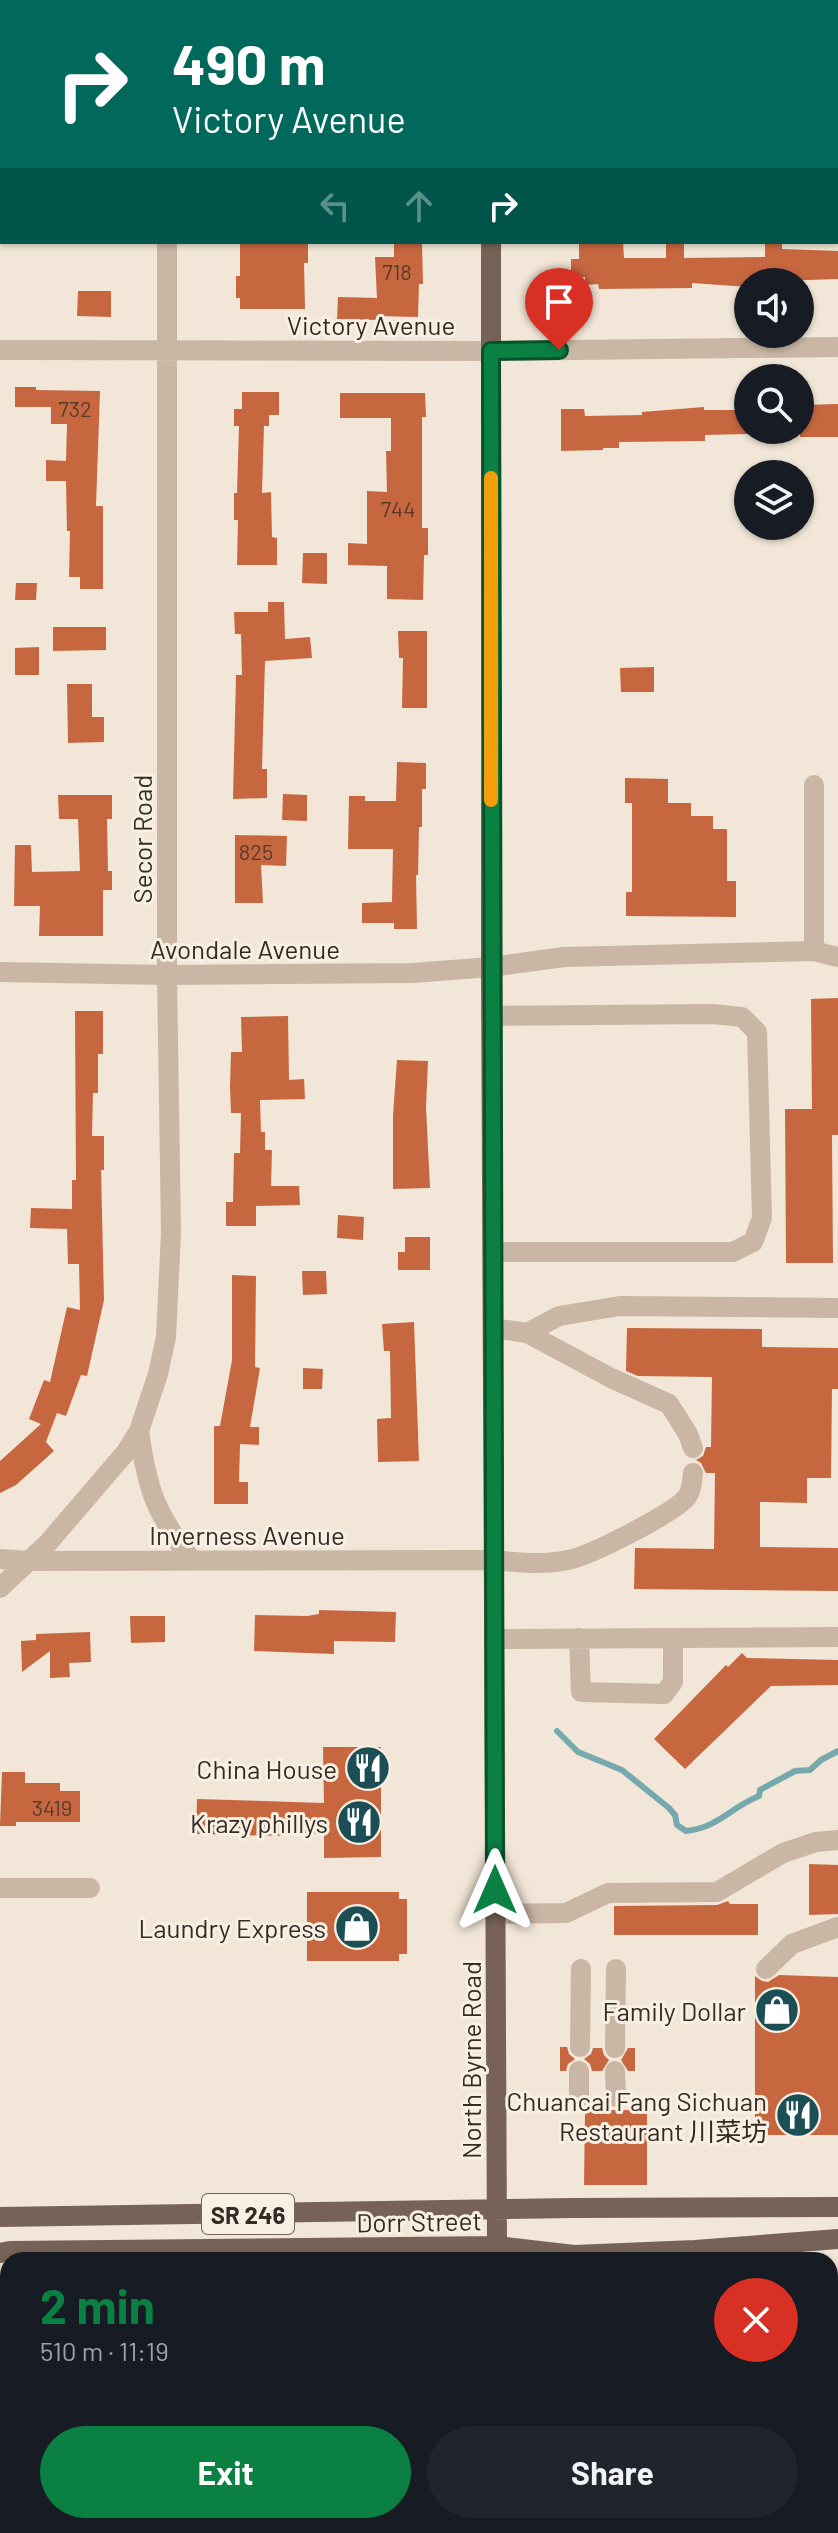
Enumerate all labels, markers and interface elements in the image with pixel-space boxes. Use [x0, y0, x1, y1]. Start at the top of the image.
text: 490 m [172, 29, 326, 96]
icon: right [40, 32, 144, 136]
text: Victory Avenue [172, 97, 406, 140]
icon: left [313, 184, 357, 228]
icon: ahead [397, 184, 441, 228]
icon: right [481, 184, 525, 228]
house number: 718 [382, 258, 412, 284]
pin [525, 268, 593, 350]
map controls [734, 268, 814, 540]
button: sound [734, 268, 814, 348]
icon: arrive [537, 280, 581, 324]
street label: Victory Avenue [287, 309, 455, 340]
button: search [734, 364, 814, 444]
house number: 732 [58, 395, 92, 421]
button: layers [734, 460, 814, 540]
house number: 744 [381, 495, 415, 521]
street label: Secor Road [126, 775, 157, 903]
house number: 825 [239, 838, 273, 864]
street label: Avondale Avenue [150, 933, 340, 964]
street label: Inverness Avenue [149, 1519, 345, 1550]
restaurant icon: China House [344, 1744, 392, 1792]
place label: China House [197, 1753, 337, 1784]
house number: 3419 [32, 1794, 72, 1820]
restaurant icon: Krazy phillys [335, 1798, 383, 1846]
place label: Krazy phillys [190, 1807, 328, 1838]
position arrow [453, 1848, 537, 1932]
shop icon: Laundry Express [333, 1903, 381, 1951]
place label: Laundry Express [139, 1912, 326, 1943]
street label: North Byrne Road [455, 1961, 486, 2159]
shop icon: Family Dollar [753, 1986, 801, 2034]
place label: Family Dollar [603, 1995, 747, 2026]
place label: Chuancai Fang Sichuan Restaurant 川菜坊 [507, 2085, 767, 2146]
restaurant icon: Chuancai Fang Sichuan Restaurant 川菜坊 [774, 2091, 822, 2139]
road number: SR 246 [202, 2194, 294, 2234]
street label: Dorr Street [356, 2204, 482, 2238]
text: 2 min [40, 2276, 155, 2334]
button: close [714, 2278, 798, 2362]
text: 510 m · 11:19 [40, 2335, 169, 2366]
button: Exit [40, 2426, 411, 2518]
button: Share [427, 2426, 798, 2518]

